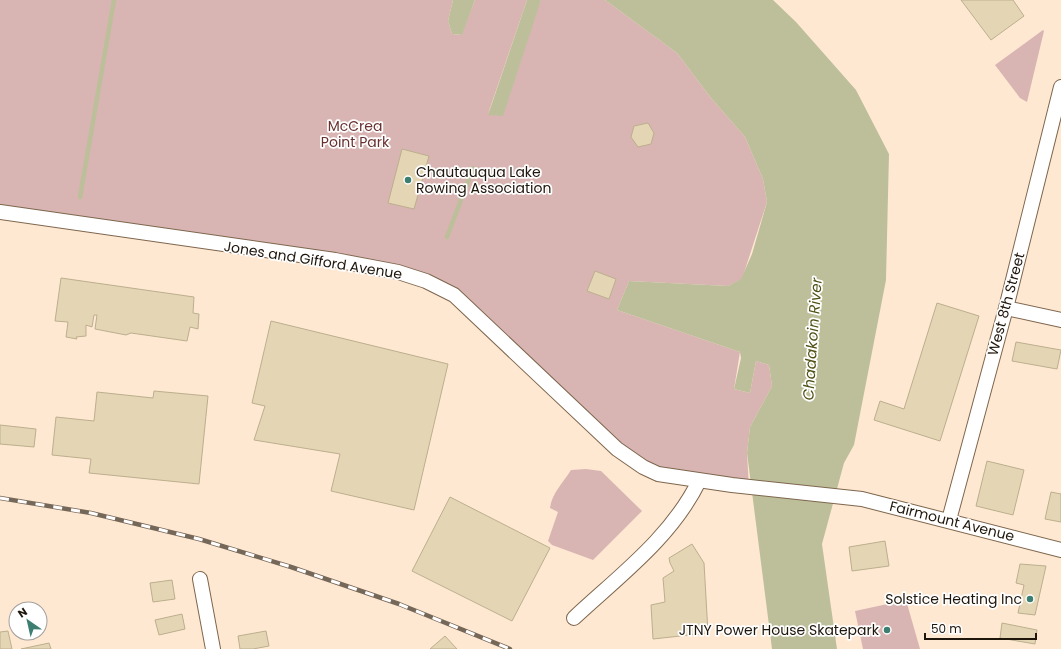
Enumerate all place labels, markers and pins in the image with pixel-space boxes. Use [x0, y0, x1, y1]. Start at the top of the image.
place label: Chautauqua Lake Rowing Association [416, 162, 551, 198]
marker: Chautauqua Lake Rowing Association [403, 175, 413, 185]
place label: Solstice Heating Inc [885, 589, 1022, 609]
marker: Solstice Heating Inc [1025, 594, 1035, 604]
place label: JTNY Power House Skatepark [679, 620, 880, 640]
marker: JTNY Power House Skatepark [882, 625, 892, 635]

